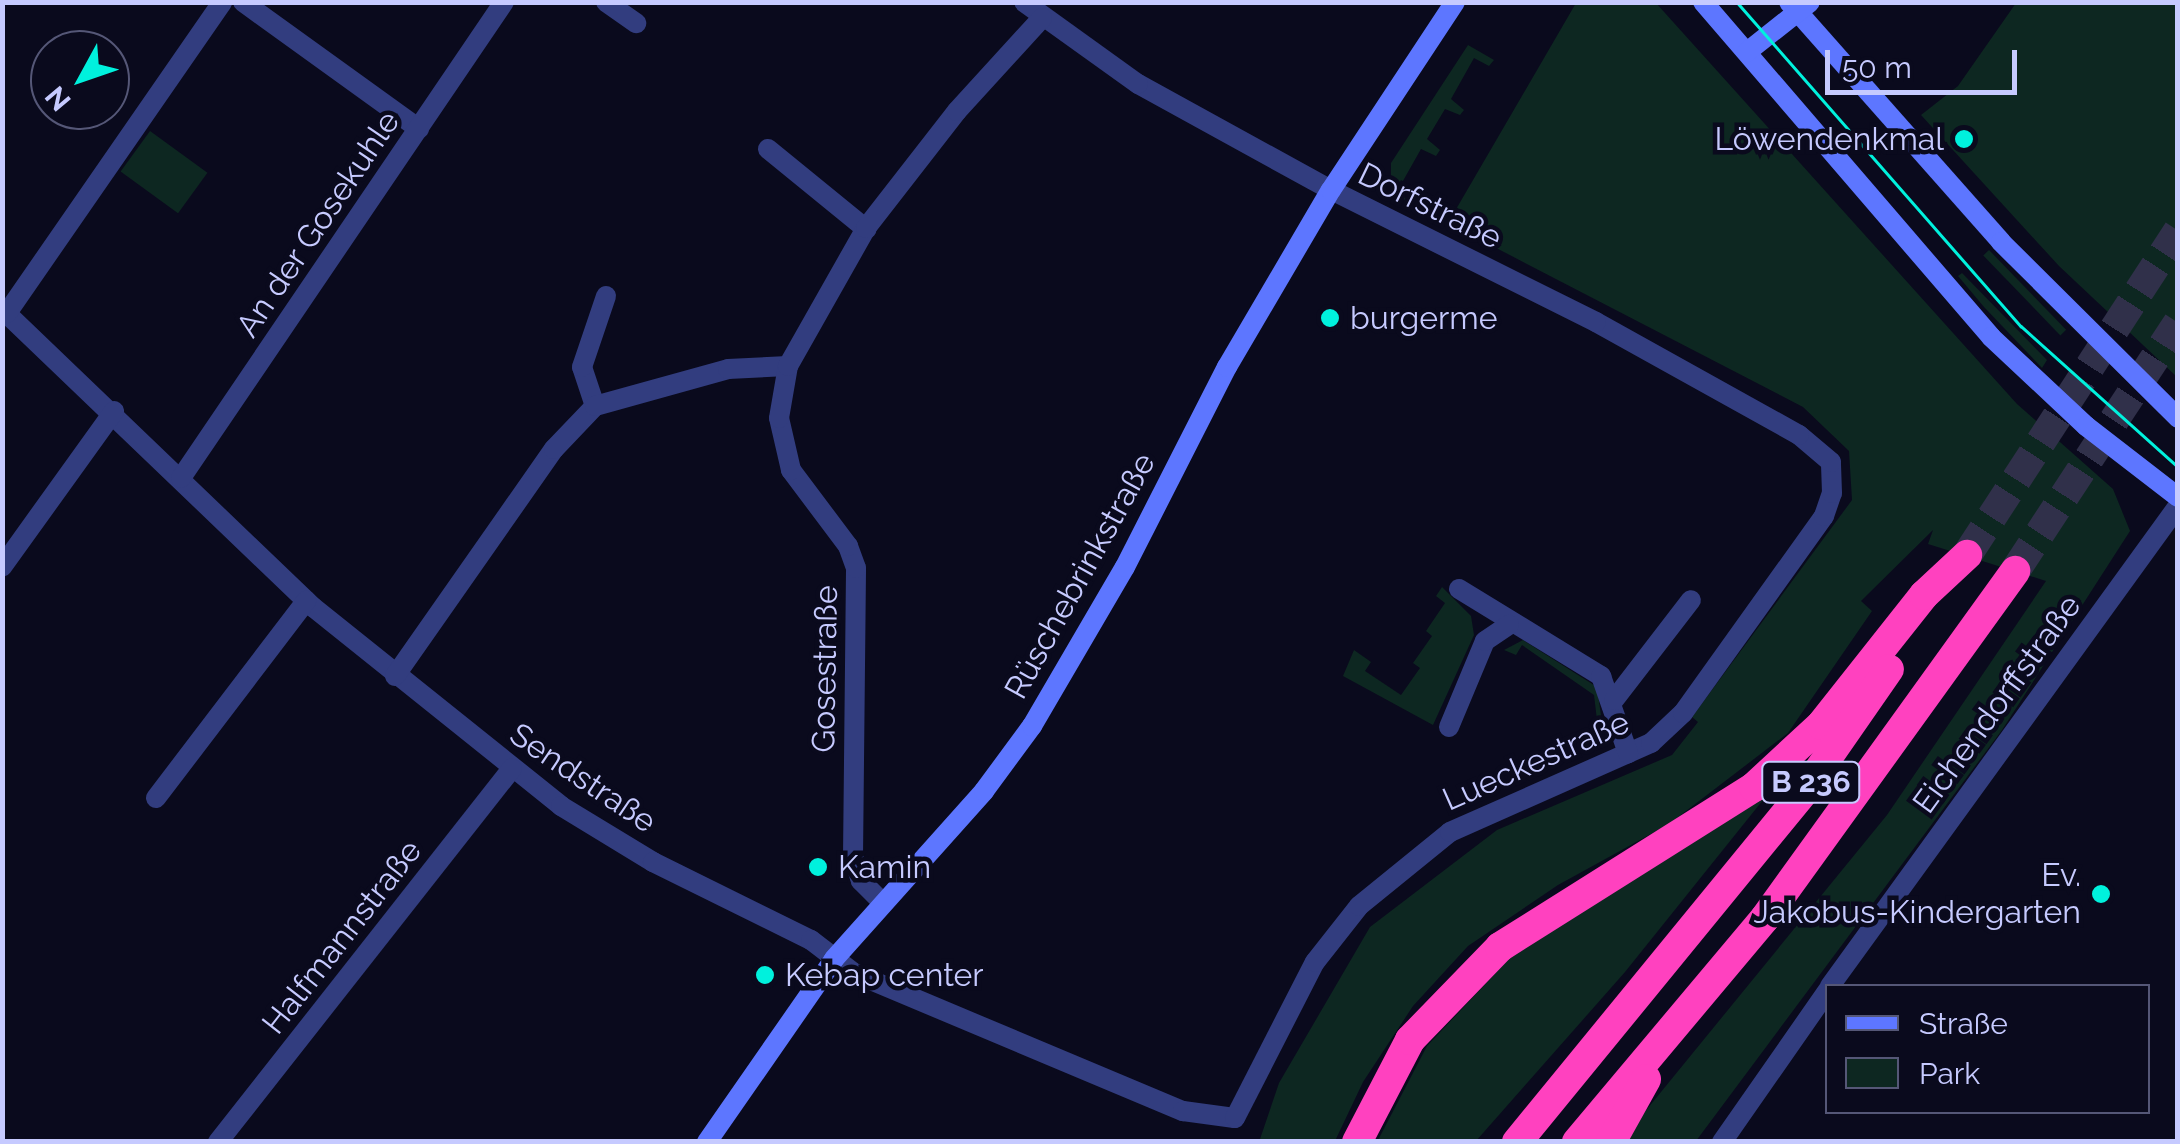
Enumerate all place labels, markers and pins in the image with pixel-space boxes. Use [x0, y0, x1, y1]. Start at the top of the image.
place label: Löwendenkmal [1715, 120, 1944, 158]
marker: Löwendenkmal [1953, 128, 1975, 150]
place label: burgerme [1350, 299, 1498, 337]
marker: burgerme [1319, 307, 1341, 329]
place label: Kamin [838, 848, 931, 886]
marker: Kamin [807, 856, 829, 878]
place label: Ev. Jakobus-Kindergarten [1754, 857, 2081, 932]
marker: Ev. Jakobus-Kindergarten [2090, 883, 2112, 905]
place label: Kebap center [785, 956, 984, 994]
marker: Kebap center [754, 964, 776, 986]

